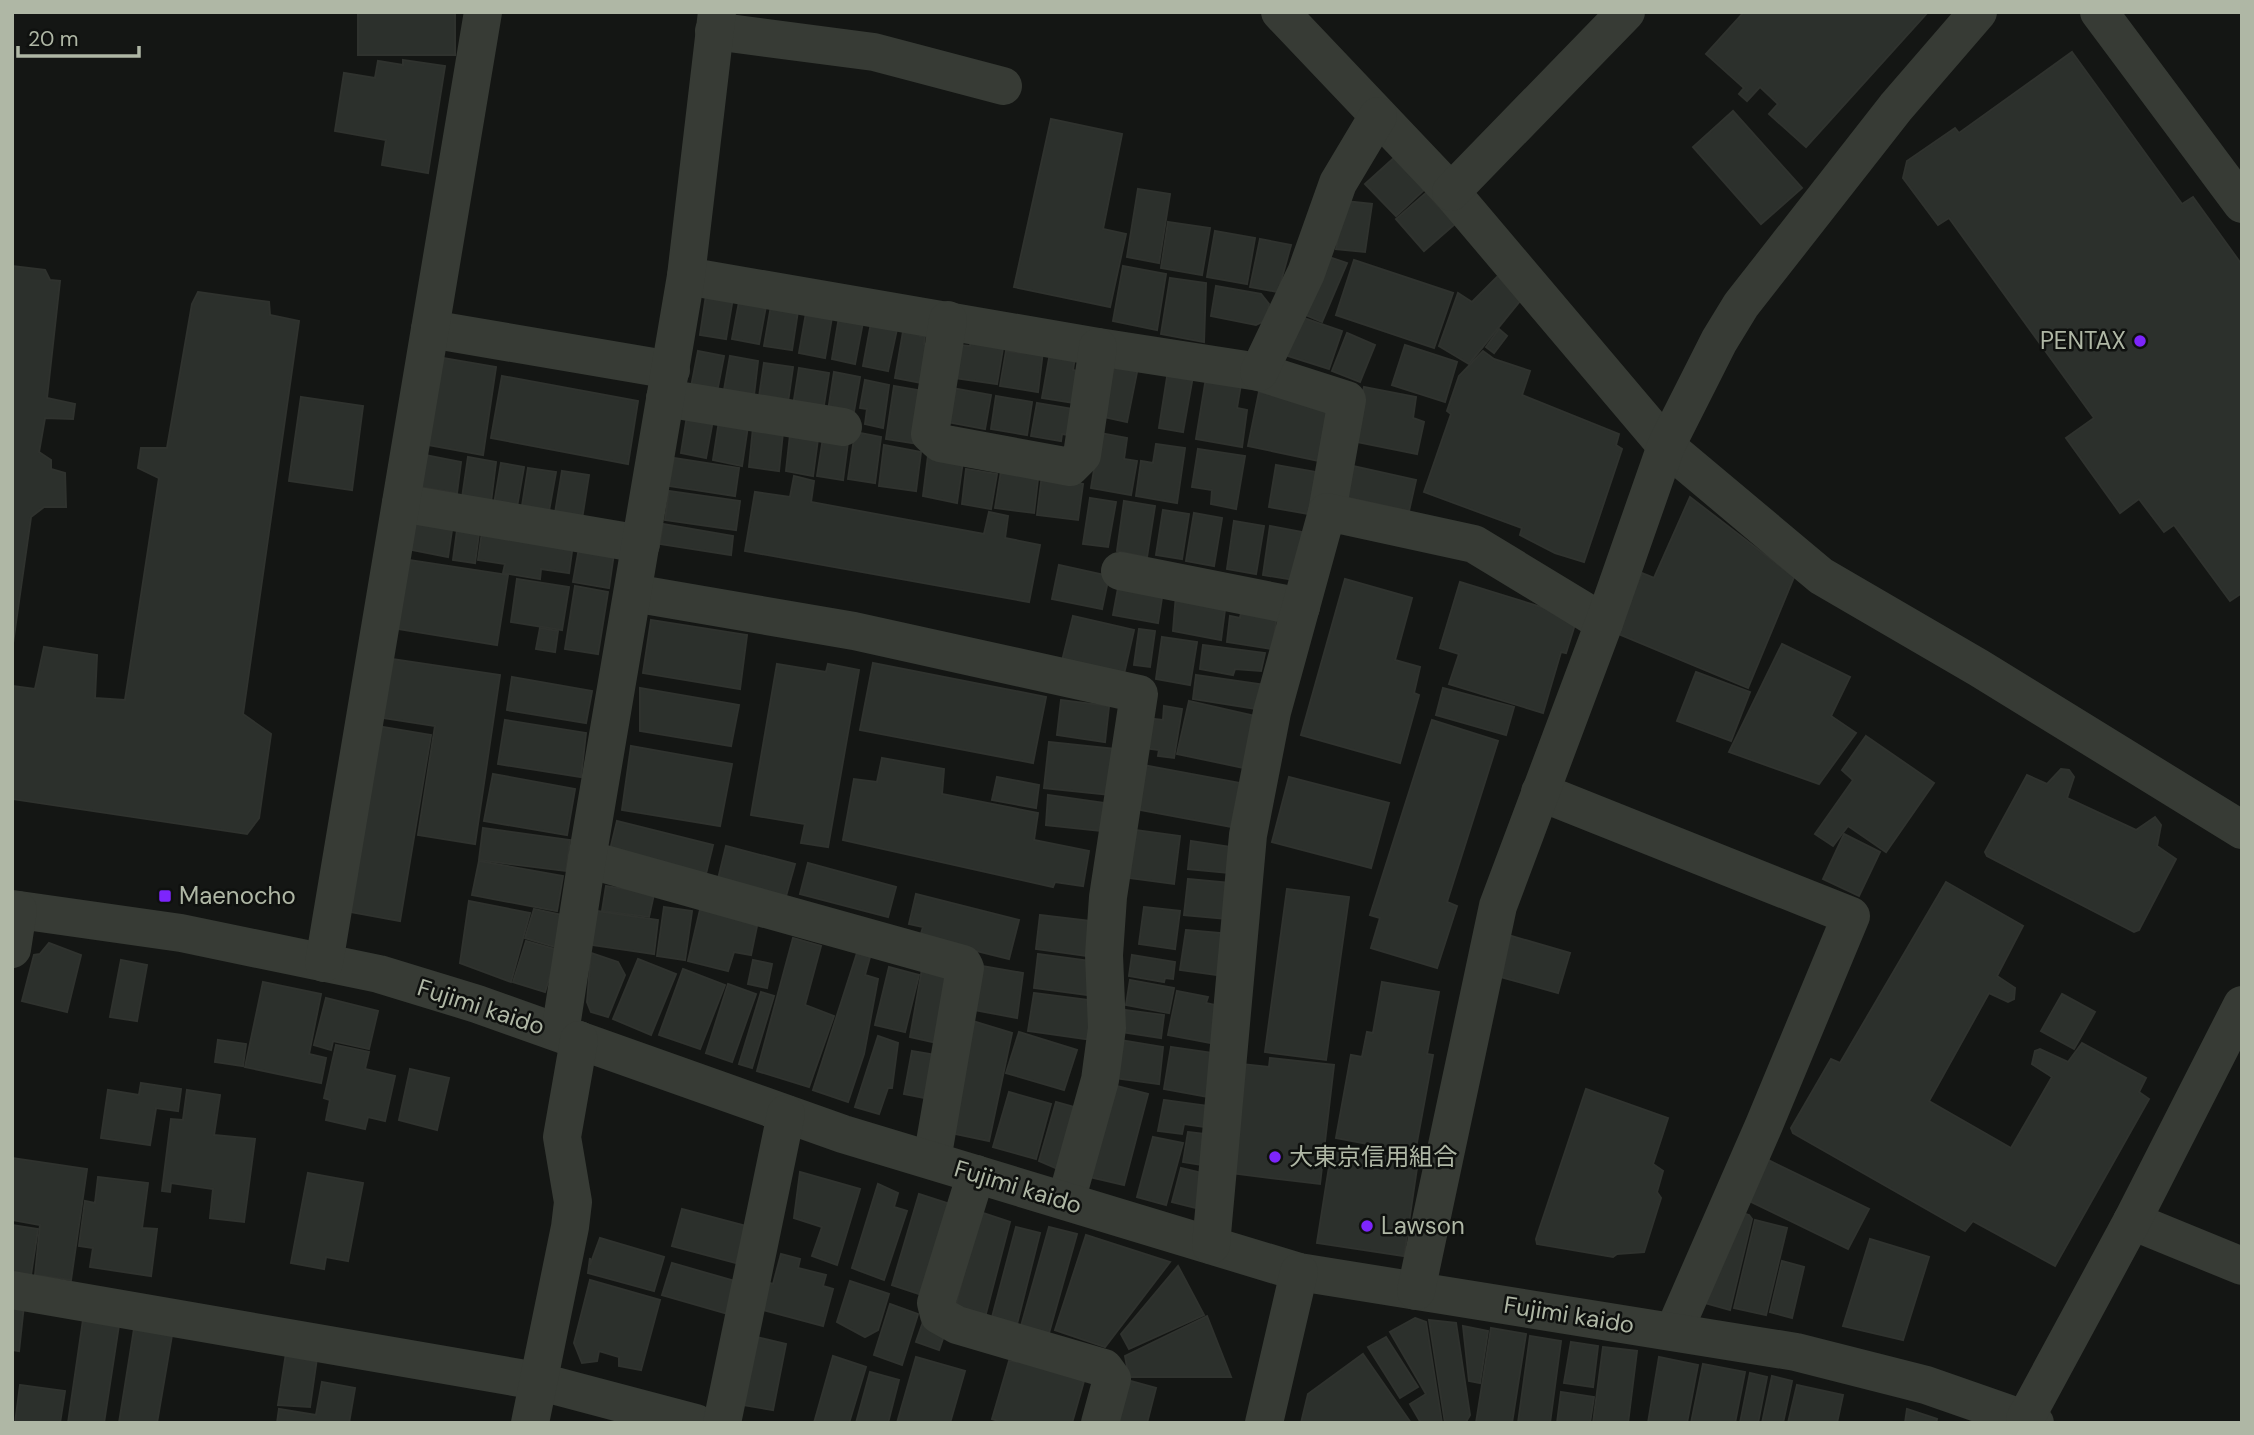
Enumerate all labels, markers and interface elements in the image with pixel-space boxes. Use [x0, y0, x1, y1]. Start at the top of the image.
scale bar [18, 14, 138, 58]
text: 20 m [28, 25, 79, 53]
place label: PENTAX [2040, 325, 2126, 356]
marker: PENTAX [2132, 333, 2148, 349]
place label: Maenocho [179, 880, 296, 911]
marker: Maenocho [157, 888, 173, 904]
street label: Fujimi kaido [414, 971, 549, 1042]
place label: 大東京信用組合 [1289, 1141, 1457, 1172]
marker: 大東京信用組合 [1267, 1149, 1283, 1165]
street label: Fujimi kaido [951, 1152, 1086, 1221]
place label: Lawson [1381, 1210, 1465, 1241]
marker: Lawson [1359, 1218, 1375, 1234]
street label: Fujimi kaido [1502, 1289, 1637, 1340]

